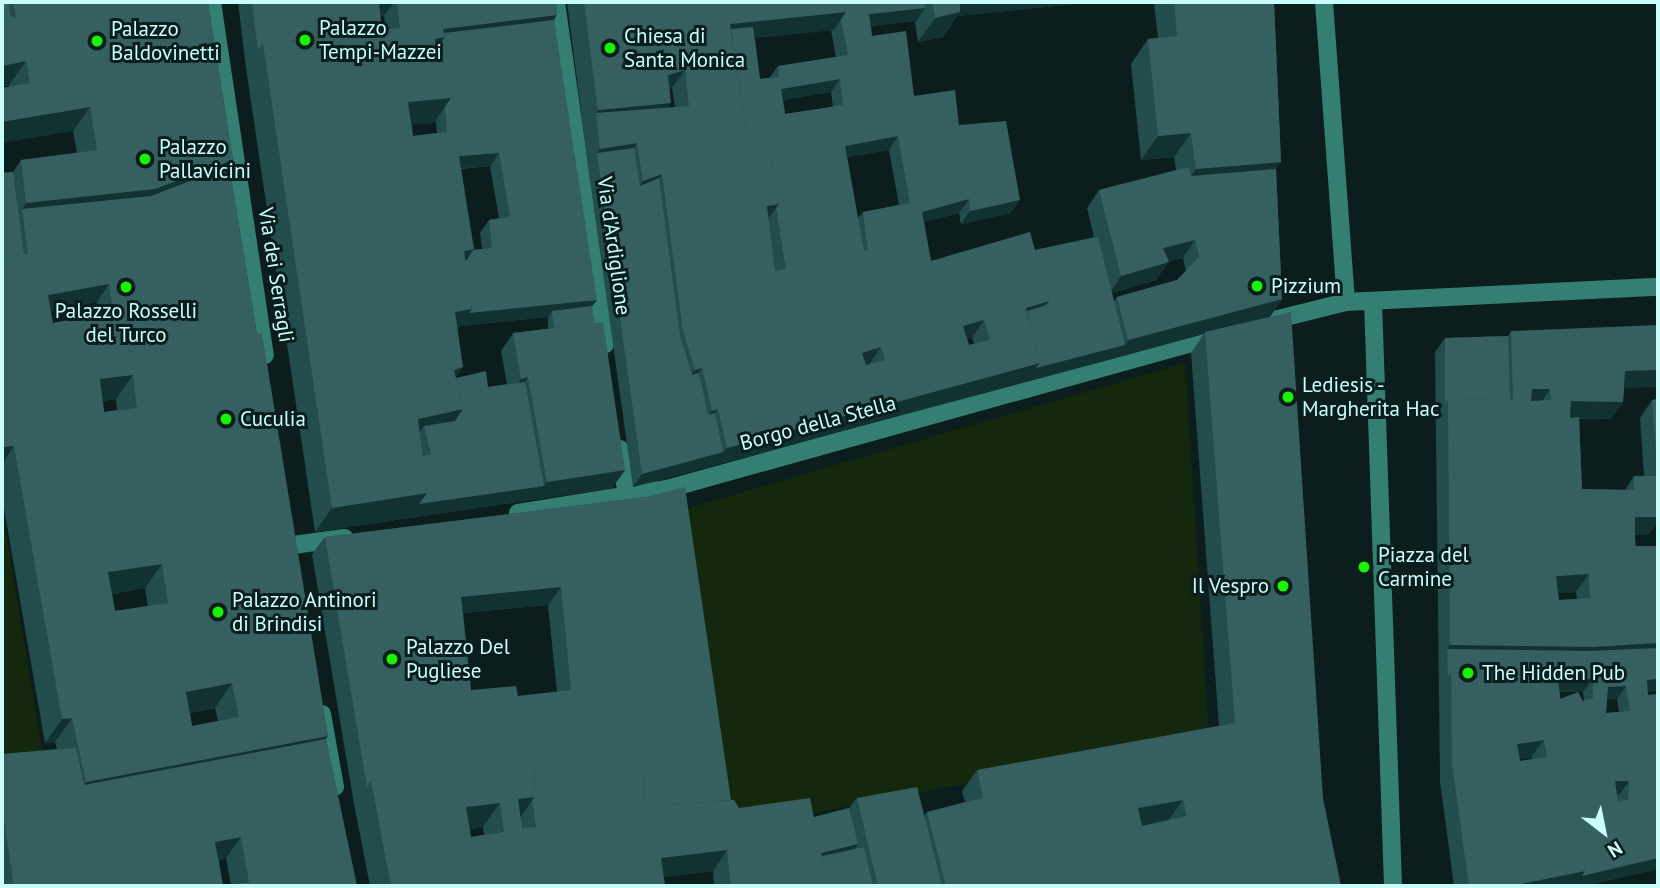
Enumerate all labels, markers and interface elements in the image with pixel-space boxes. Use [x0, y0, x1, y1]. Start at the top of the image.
place label: Palazzo Tempi-Mazzei [319, 15, 442, 65]
place label: Palazzo Baldovinetti [111, 16, 220, 66]
place label: Chiesa di Santa Monica [624, 23, 745, 73]
marker: Palazzo Tempi-Mazzei [297, 32, 313, 48]
marker: Palazzo Baldovinetti [89, 33, 105, 49]
marker: Chiesa di Santa Monica [602, 40, 618, 56]
place label: Palazzo Pallavicini [159, 134, 251, 184]
marker: Palazzo Pallavicini [137, 151, 153, 167]
street label: Via d'Ardiglione [592, 175, 636, 317]
street label: Via dei Serragli [253, 206, 299, 344]
place label: Pizzium [1271, 273, 1341, 299]
marker: Pizzium [1249, 278, 1265, 294]
marker: Palazzo Rosselli del Turco [118, 279, 134, 295]
place label: Palazzo Rosselli del Turco [55, 298, 197, 348]
place label: Lediesis - Margherita Hac [1302, 372, 1440, 422]
marker: Lediesis - Margherita Hac [1280, 389, 1296, 405]
street label: Borgo della Stella [737, 390, 899, 456]
place label: Cuculia [240, 406, 306, 432]
marker: Cuculia [218, 411, 234, 427]
place label: Piazza del Carmine [1378, 542, 1469, 592]
marker: Piazza del Carmine [1356, 559, 1372, 575]
place label: Il Vespro [1191, 573, 1269, 599]
marker: Il Vespro [1275, 578, 1291, 594]
place label: Palazzo Antinori di Brindisi [232, 587, 377, 637]
marker: Palazzo Antinori di Brindisi [210, 604, 226, 620]
place label: Palazzo Del Pugliese [406, 634, 510, 684]
marker: Palazzo Del Pugliese [384, 651, 400, 667]
place label: The Hidden Pub [1482, 660, 1625, 686]
marker: The Hidden Pub [1460, 665, 1476, 681]
north arrow [1569, 797, 1639, 867]
text: N [1603, 836, 1627, 863]

